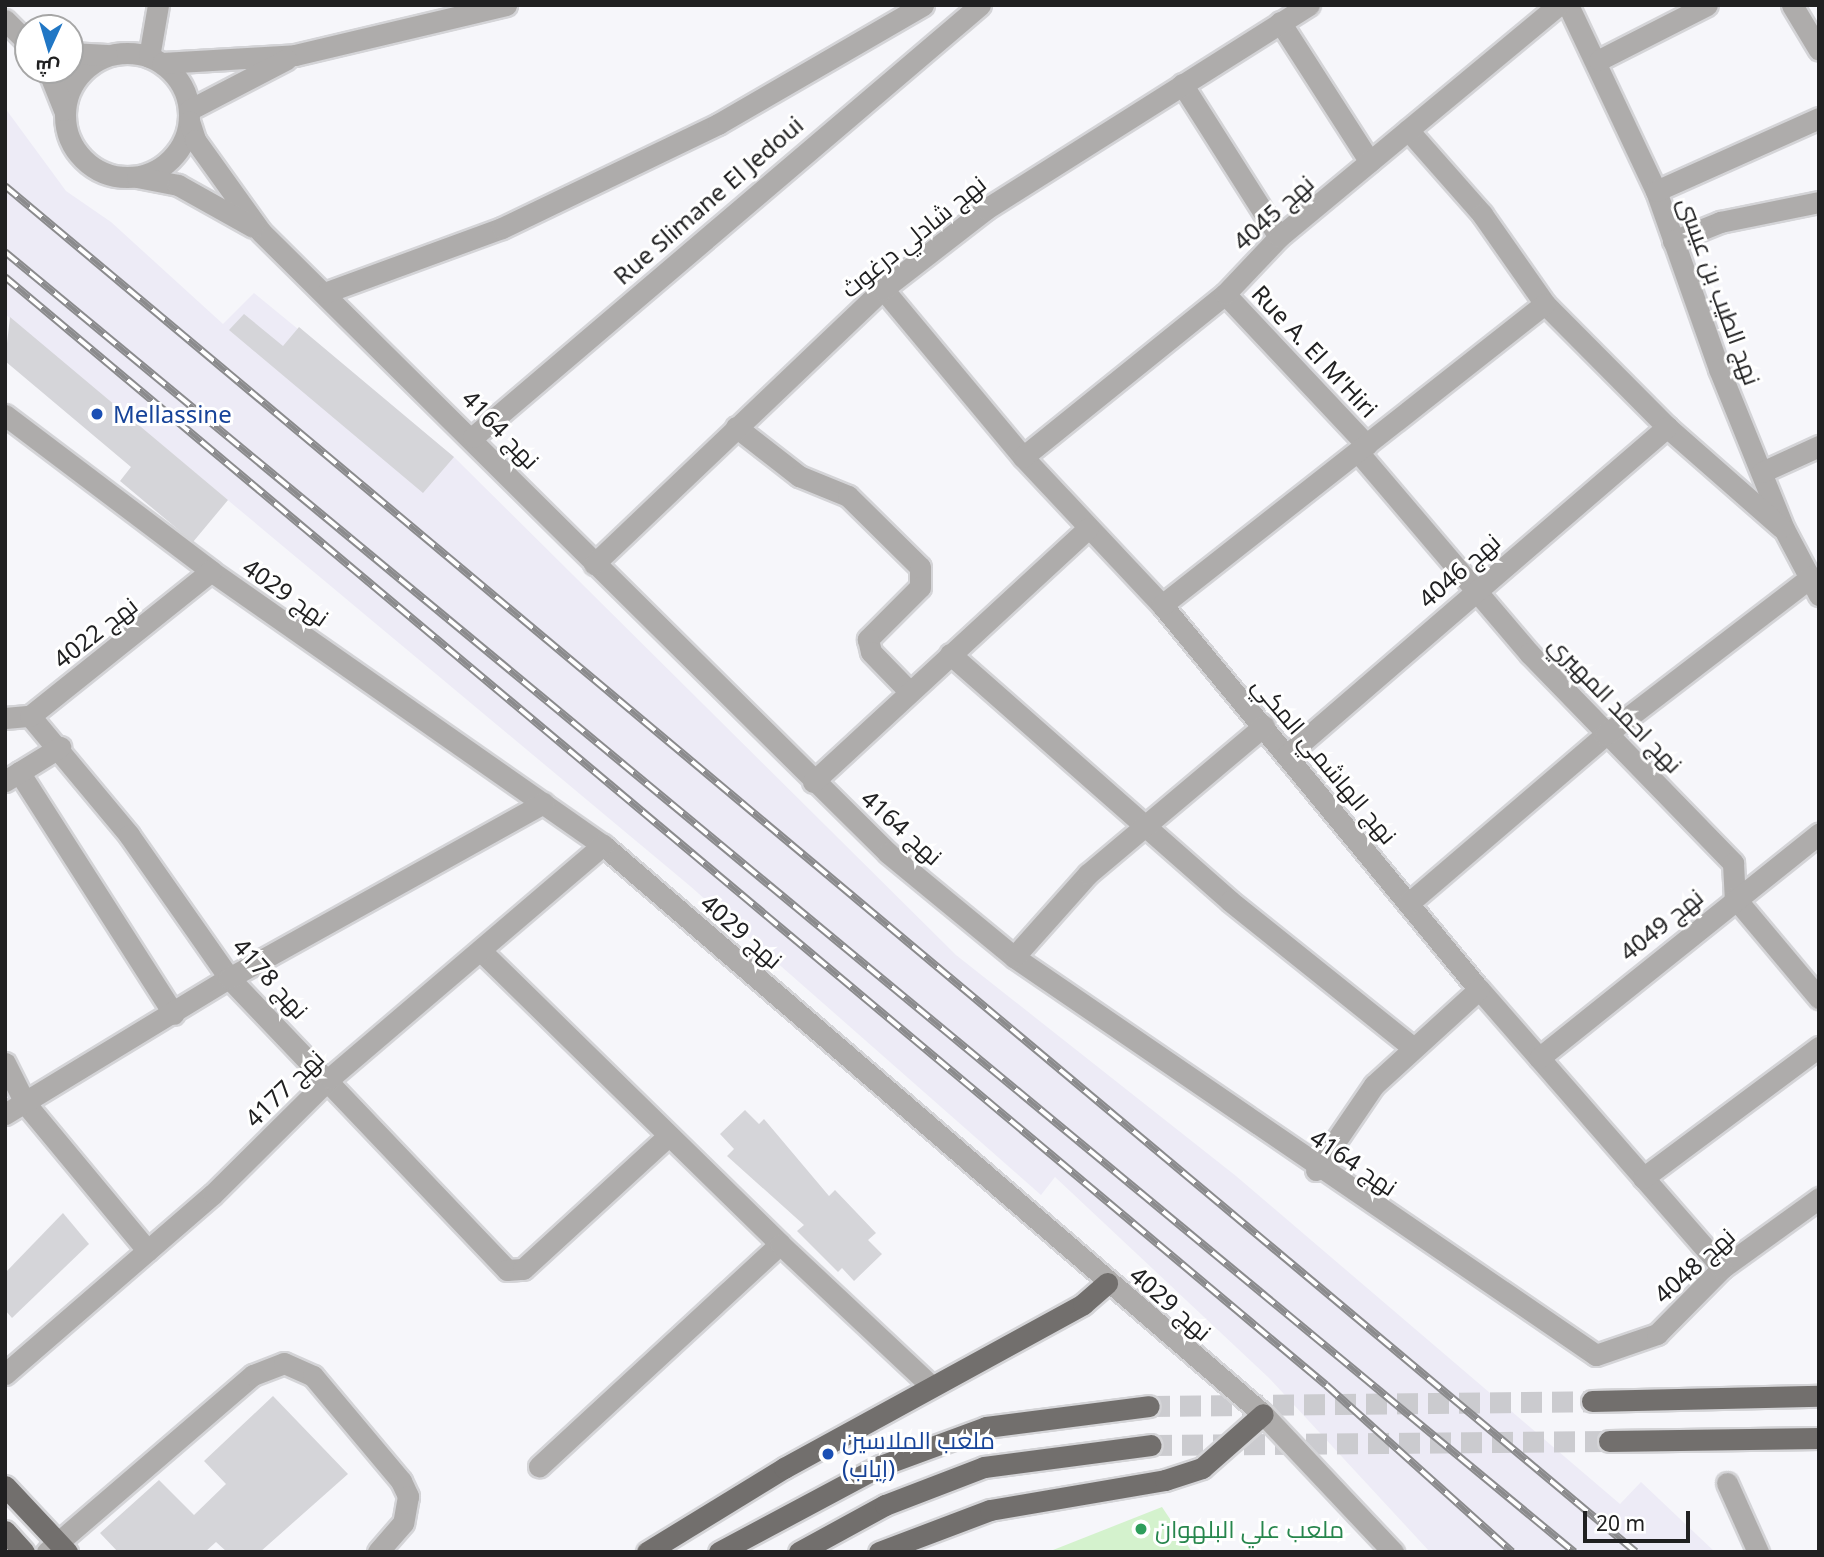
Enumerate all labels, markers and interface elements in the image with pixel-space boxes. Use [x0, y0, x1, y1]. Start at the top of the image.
north arrow [14, 14, 84, 84]
text: ش [35, 54, 61, 82]
street label: Rue Slimane El Jedoui [607, 110, 809, 290]
street label: نهج 4045 [1227, 168, 1319, 256]
street label: نهج شادلي درغوث [835, 169, 991, 303]
street label: نهج الطيب بن عيسى [1673, 193, 1767, 389]
street label: Rue A. El M'Hiri [1246, 279, 1384, 423]
street label: نهج 4164 [456, 384, 546, 474]
place label: Mellassine [113, 400, 232, 428]
marker: Mellassine [87, 404, 107, 424]
street label: نهج 4046 [1412, 527, 1506, 613]
street label: نهج 4029 [237, 552, 335, 632]
street label: نهج 4022 [47, 590, 143, 674]
street label: نهج احمد المهيري [1543, 629, 1689, 779]
street label: نهج الهاشمي المكي [1247, 671, 1403, 849]
street label: نهج 4164 [856, 783, 948, 871]
street label: نهج 4049 [1614, 882, 1708, 966]
street label: نهج 4029 [695, 888, 789, 974]
street label: نهج 4178 [227, 932, 315, 1024]
street label: نهج 4177 [239, 1043, 329, 1133]
street label: نهج 4164 [1305, 1123, 1403, 1201]
street label: نهج 4048 [1648, 1221, 1740, 1309]
street label: نهج 4029 [1124, 1260, 1218, 1346]
place label: ملعب الملاسين (إياب) [842, 1426, 995, 1482]
marker: ملعب الملاسين (إياب) [820, 1446, 836, 1462]
scale bar [1586, 1498, 1693, 1542]
text: 20 m [1596, 1509, 1645, 1537]
place label: ملعب علي البلهوان [1155, 1515, 1344, 1543]
marker: ملعب علي البلهوان [1133, 1521, 1149, 1537]

